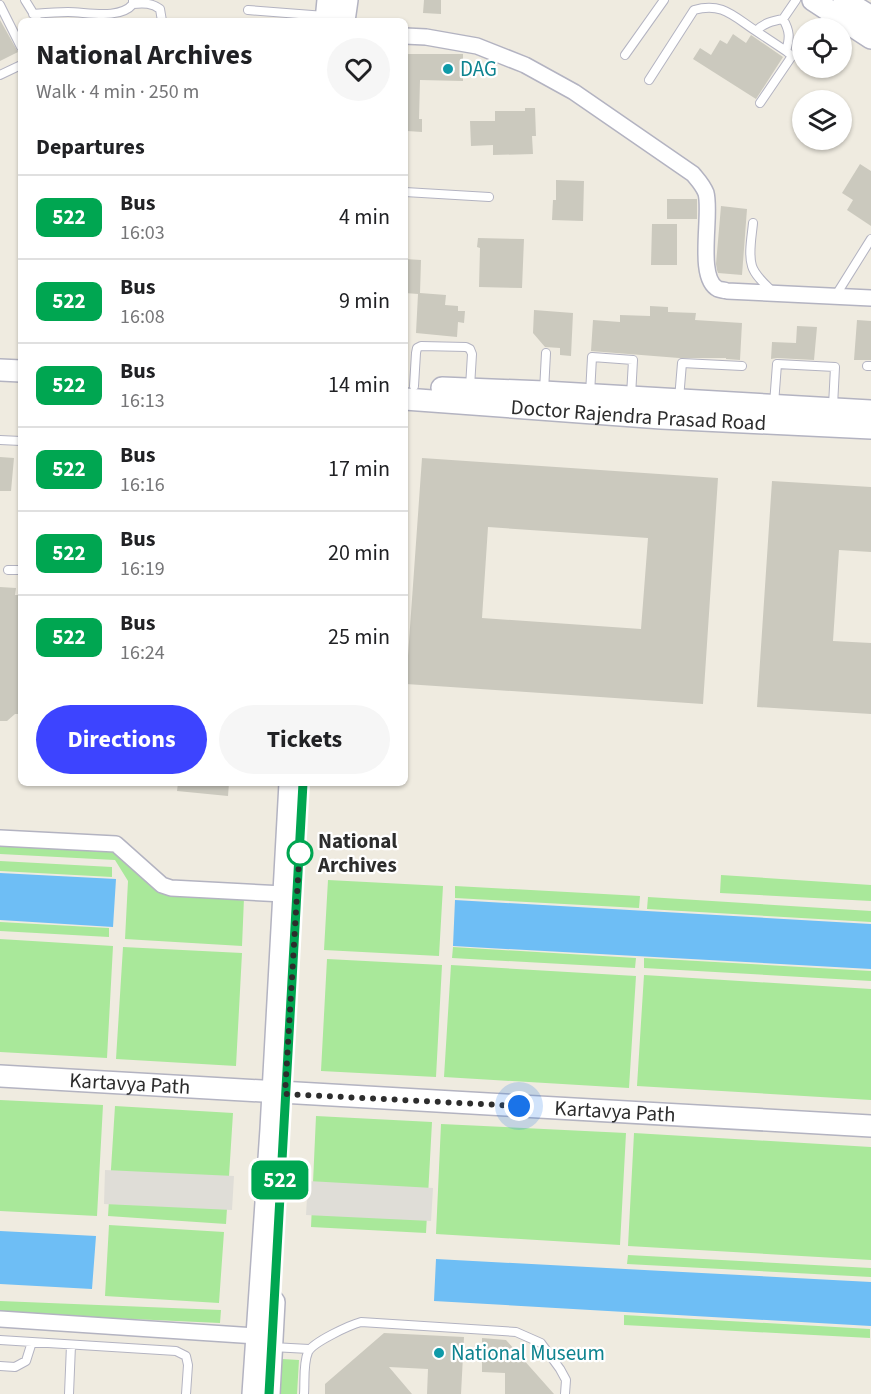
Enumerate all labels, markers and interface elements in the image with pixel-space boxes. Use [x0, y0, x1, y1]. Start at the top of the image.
map controls [792, 18, 852, 150]
button: locate [792, 18, 852, 78]
text: National Archives [36, 35, 252, 75]
button: heart [327, 38, 390, 101]
place label: DAG [460, 54, 497, 84]
marker: DAG [441, 62, 455, 76]
text: Walk · 4 min · 250 m [36, 78, 199, 106]
button: layers [792, 90, 852, 150]
text: Departures [36, 131, 145, 163]
text: Bus [120, 187, 156, 219]
text: 4 min [339, 201, 390, 233]
text: 522 [52, 202, 86, 232]
text: 16:03 [120, 219, 165, 247]
text: Bus [120, 271, 156, 303]
text: 9 min [339, 285, 390, 317]
text: 522 [52, 286, 86, 316]
text: 16:08 [120, 303, 165, 331]
text: Bus [120, 355, 156, 387]
text: 14 min [328, 369, 390, 401]
text: 522 [52, 370, 86, 400]
text: 16:13 [120, 387, 165, 415]
street label: Doctor Rajendra Prasad Road [510, 392, 767, 438]
text: Bus [120, 439, 156, 471]
text: 17 min [328, 453, 390, 485]
text: 522 [52, 454, 86, 484]
text: 16:16 [120, 471, 165, 499]
text: Bus [120, 523, 156, 555]
text: 20 min [328, 537, 390, 569]
text: 522 [52, 538, 86, 568]
text: 16:19 [120, 555, 165, 583]
text: Bus [120, 607, 156, 639]
text: 25 min [328, 621, 390, 653]
text: 522 [52, 622, 86, 652]
text: 16:24 [120, 639, 165, 667]
button: Directions [36, 705, 207, 774]
button: Tickets [219, 705, 390, 774]
place label: National Archives [317, 826, 397, 880]
marker: National Archives [287, 840, 313, 866]
street label: Kartavya Path [68, 1065, 191, 1102]
your location [504, 1091, 534, 1121]
street label: Kartavya Path [554, 1093, 676, 1130]
line badge: 522 [246, 1160, 314, 1200]
text: 522 [263, 1165, 297, 1195]
place label: National Museum [451, 1338, 605, 1368]
marker: National Museum [432, 1346, 446, 1360]

